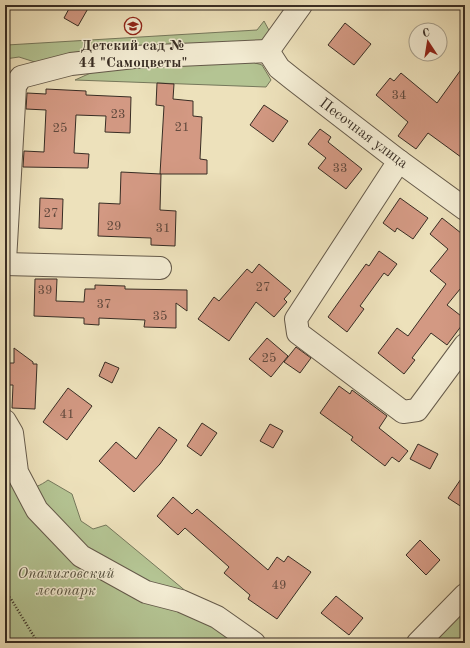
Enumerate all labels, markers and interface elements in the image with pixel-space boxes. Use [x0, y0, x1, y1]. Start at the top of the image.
school or university icon: Детский сад № 44 "Самоцветы" [123, 16, 143, 36]
north arrow [408, 22, 448, 62]
text: С [422, 28, 431, 40]
place label: Детский сад № 44 "Самоцветы" [78, 39, 188, 71]
house number: 34 [391, 89, 407, 102]
street label: Песочная улица [316, 96, 410, 172]
house number: 23 [110, 108, 126, 121]
house number: 21 [174, 121, 190, 134]
house number: 25 [52, 122, 68, 135]
house number: 33 [332, 162, 348, 175]
house number: 27 [43, 207, 59, 220]
house number: 29 [106, 220, 122, 233]
house number: 31 [155, 222, 171, 235]
house number: 27 [255, 281, 271, 294]
house number: 39 [37, 284, 53, 297]
house number: 37 [96, 298, 112, 311]
house number: 35 [152, 310, 168, 323]
house number: 25 [261, 352, 277, 365]
house number: 41 [59, 408, 75, 421]
park label: Опалиховский лесопарк [17, 567, 115, 599]
house number: 49 [271, 579, 287, 592]

